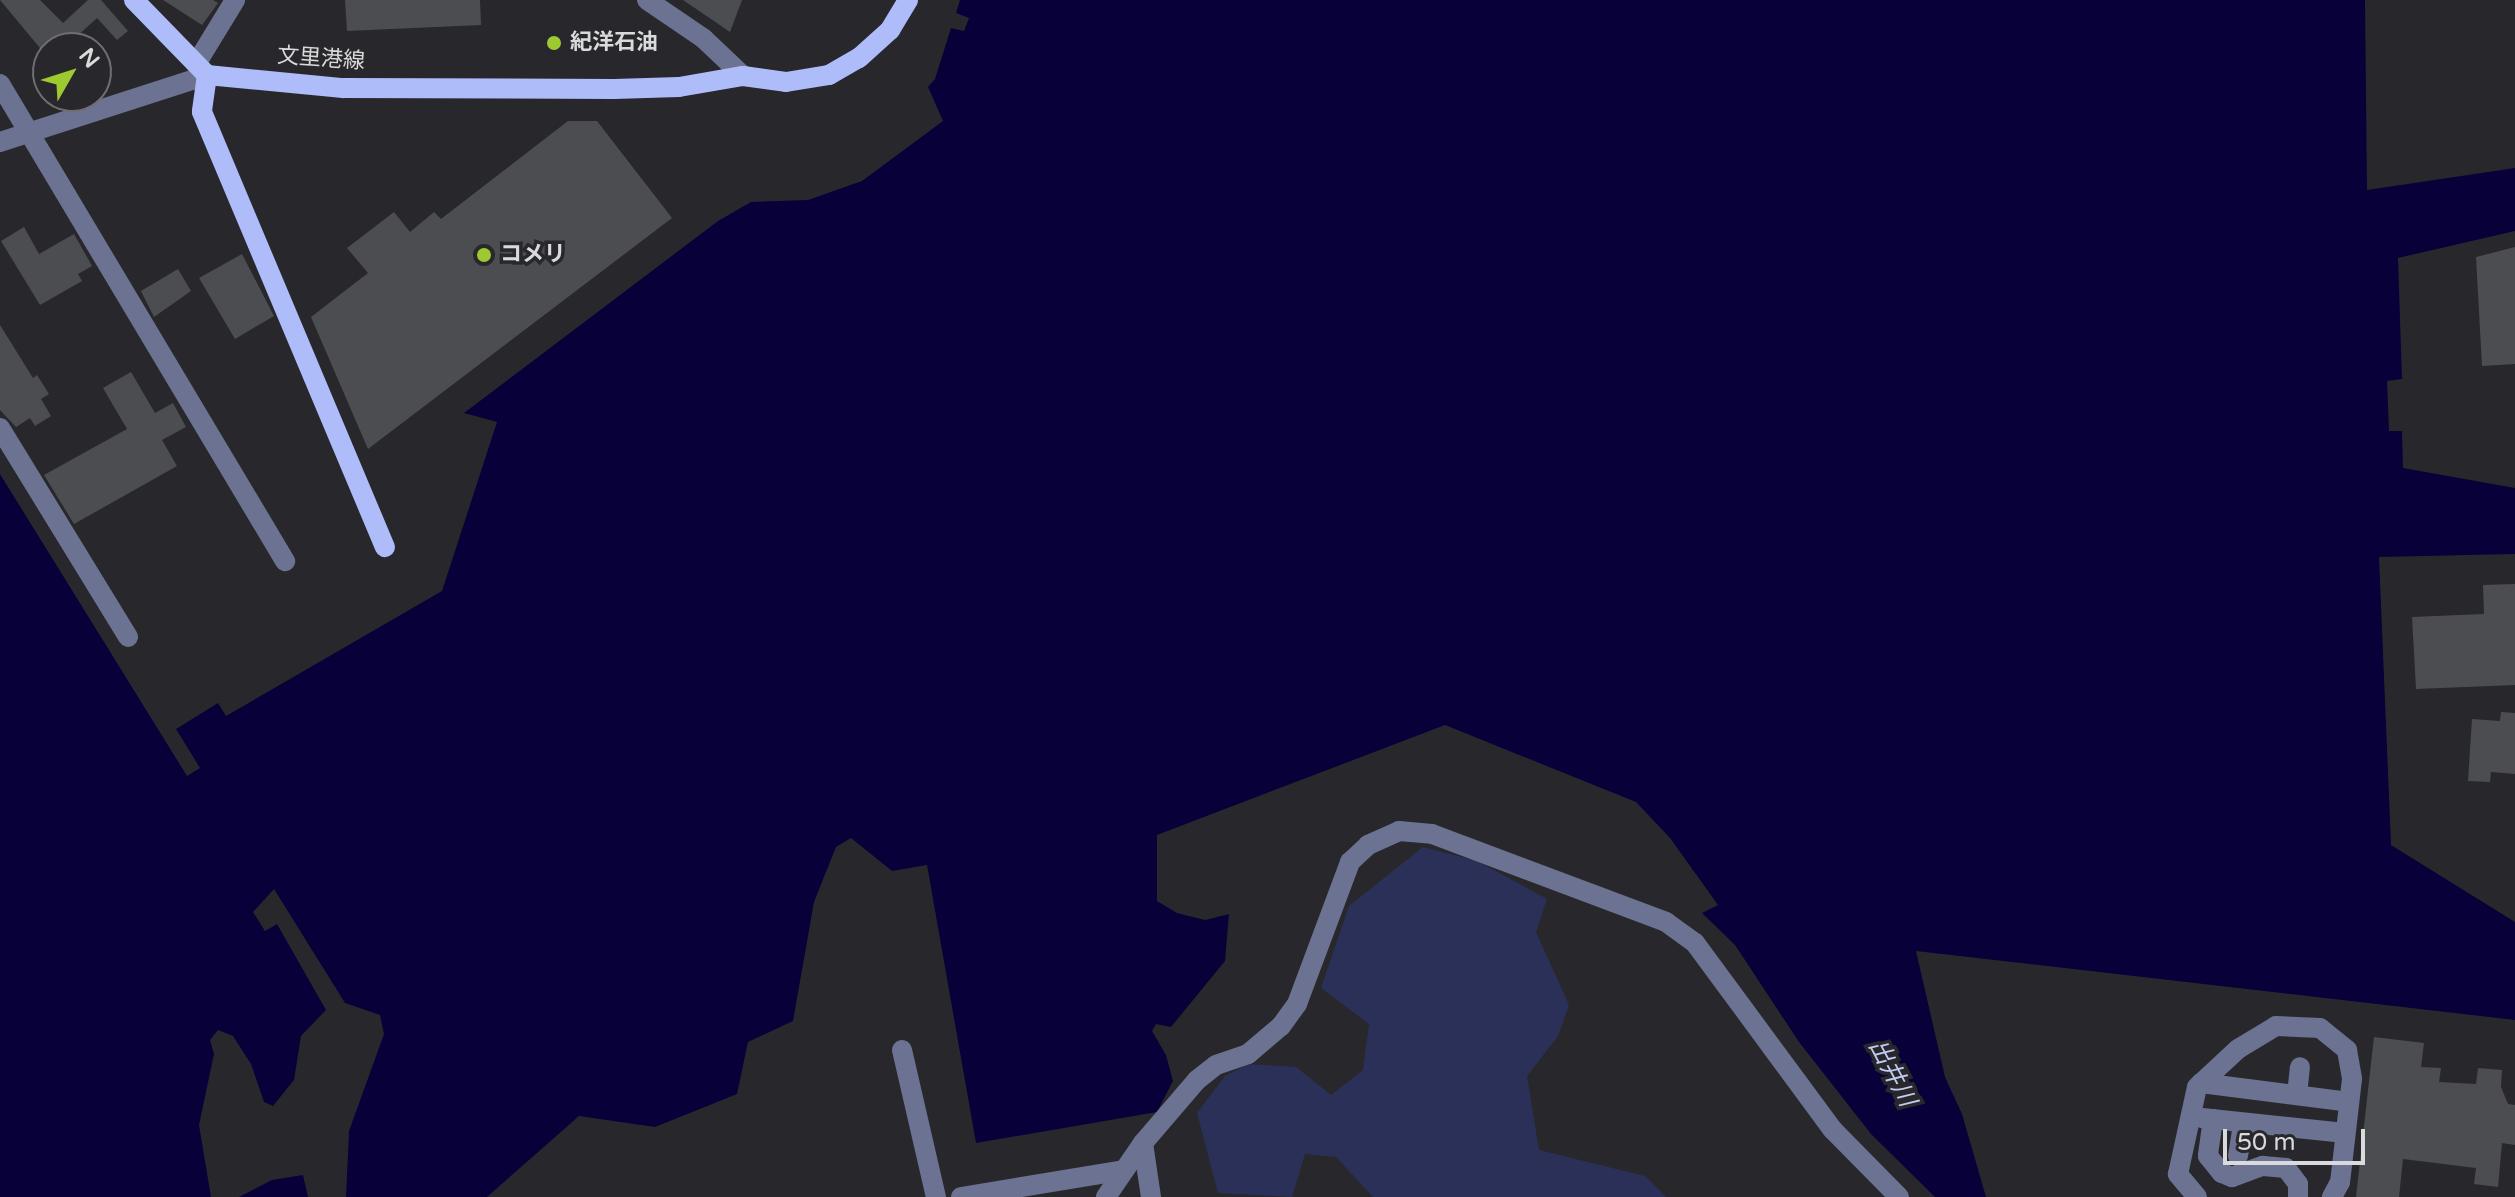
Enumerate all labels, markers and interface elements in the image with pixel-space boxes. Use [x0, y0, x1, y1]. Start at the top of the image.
place label: 紀洋石油 [570, 30, 658, 56]
north arrow [32, 32, 112, 112]
marker: 紀洋石油 [545, 34, 563, 52]
text: N [73, 43, 105, 73]
street label: 文里港線 [276, 43, 366, 75]
place label: コメリ [500, 242, 566, 268]
marker: コメリ [475, 246, 493, 264]
water label: 出井川 [1862, 1034, 1922, 1112]
scale bar [2227, 1113, 2369, 1163]
text: 50 m [2237, 1128, 2295, 1157]

